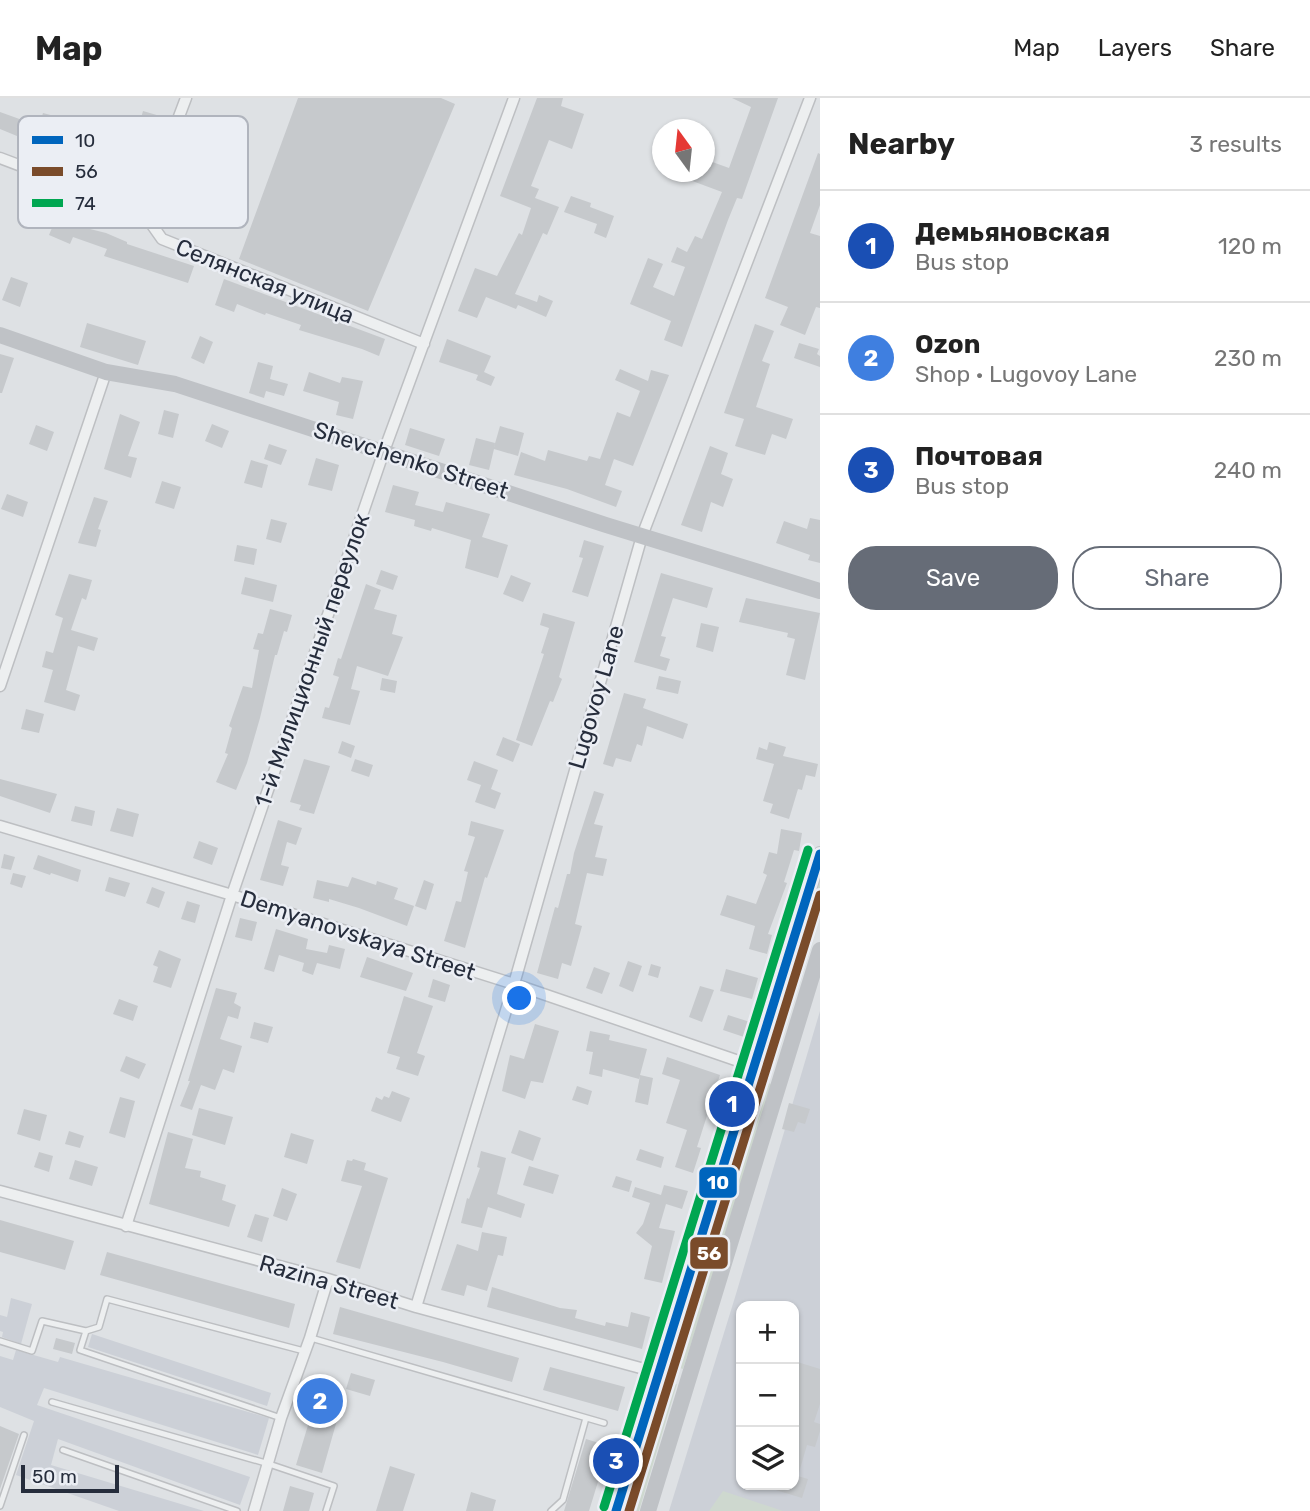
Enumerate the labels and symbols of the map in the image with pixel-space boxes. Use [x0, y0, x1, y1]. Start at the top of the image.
legend [18, 116, 248, 228]
north arrow [652, 119, 715, 182]
text: 10 [75, 129, 95, 152]
text: 56 [75, 160, 98, 183]
text: 74 [75, 192, 96, 215]
street label: Селянская улица [172, 232, 358, 330]
street label: Shevchenko Street [310, 415, 512, 505]
street label: 1-й Милиционный переулок [248, 509, 376, 811]
street label: Lugovoy Lane [562, 622, 630, 772]
street label: Demyanovskaya Street [237, 884, 479, 986]
your location [502, 981, 536, 1015]
pin: 1 [709, 1078, 755, 1130]
line badge: 10 [698, 1166, 738, 1199]
text: 10 [707, 1171, 729, 1194]
line badge: 56 [689, 1236, 729, 1270]
text: 56 [697, 1242, 721, 1265]
street label: Razina Street [256, 1249, 402, 1315]
pin: 2 [297, 1375, 343, 1427]
pin: 3 [593, 1435, 639, 1487]
scale bar [21, 1462, 119, 1494]

